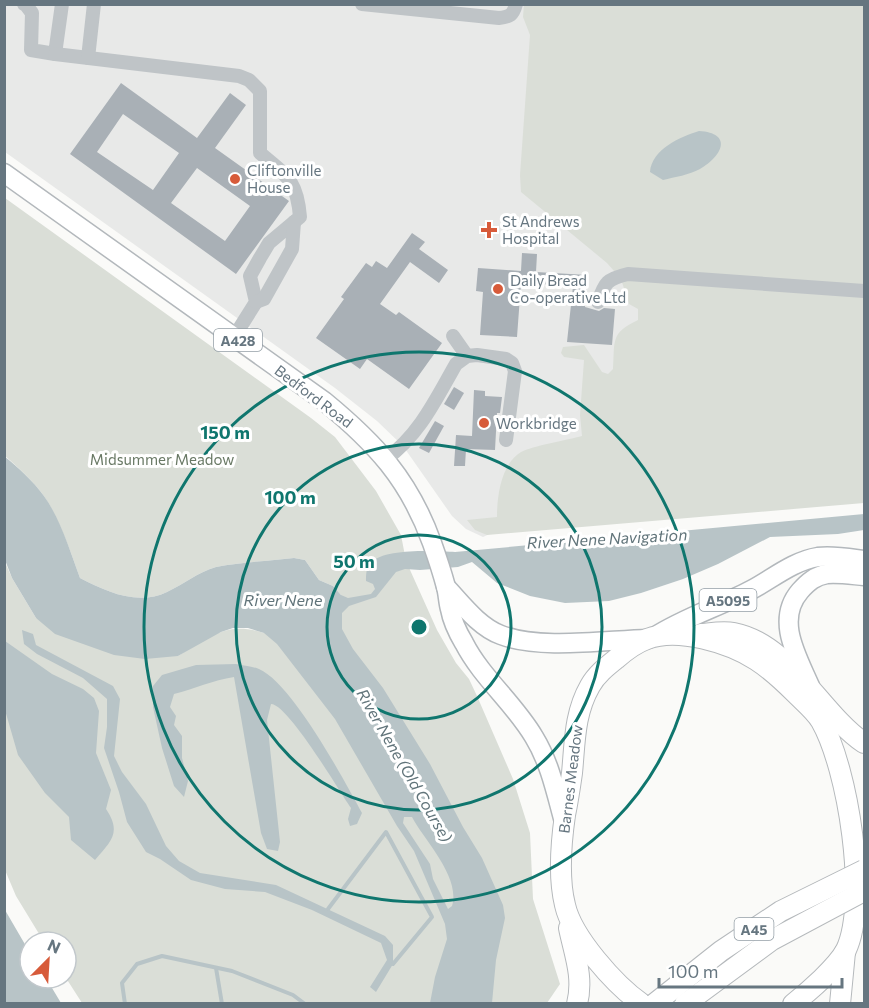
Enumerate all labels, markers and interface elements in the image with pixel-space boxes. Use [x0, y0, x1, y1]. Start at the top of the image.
place label: Cliftonville House [247, 161, 321, 196]
marker: Cliftonville House [228, 172, 242, 186]
place label: St Andrews Hospital [502, 212, 580, 247]
marker: St Andrews Hospital [480, 221, 498, 239]
place label: Daily Bread Co-operative Ltd [510, 271, 626, 306]
marker: Daily Bread Co-operative Ltd [491, 282, 505, 296]
road number: A428 [214, 329, 262, 351]
street label: Bedford Road [271, 361, 357, 431]
place label: Workbridge [496, 414, 577, 432]
marker: Workbridge [477, 416, 491, 430]
text: 150 m [200, 421, 250, 443]
park label: Midsummer Meadow [90, 450, 234, 468]
text: 100 m [264, 486, 316, 508]
water label: River Nene Navigation [526, 524, 688, 552]
text: 50 m [333, 550, 375, 572]
road number: A5095 [700, 589, 756, 611]
water label: River Nene [244, 590, 323, 609]
centre of rings [409, 617, 429, 637]
water label: River Nene (Old Course) [353, 685, 457, 845]
street label: Barnes Meadow [554, 724, 586, 834]
road number: A45 [734, 918, 774, 940]
north arrow [18, 930, 78, 990]
text: N [45, 935, 64, 957]
scale bar [659, 951, 842, 989]
text: 100 m [668, 960, 718, 982]

